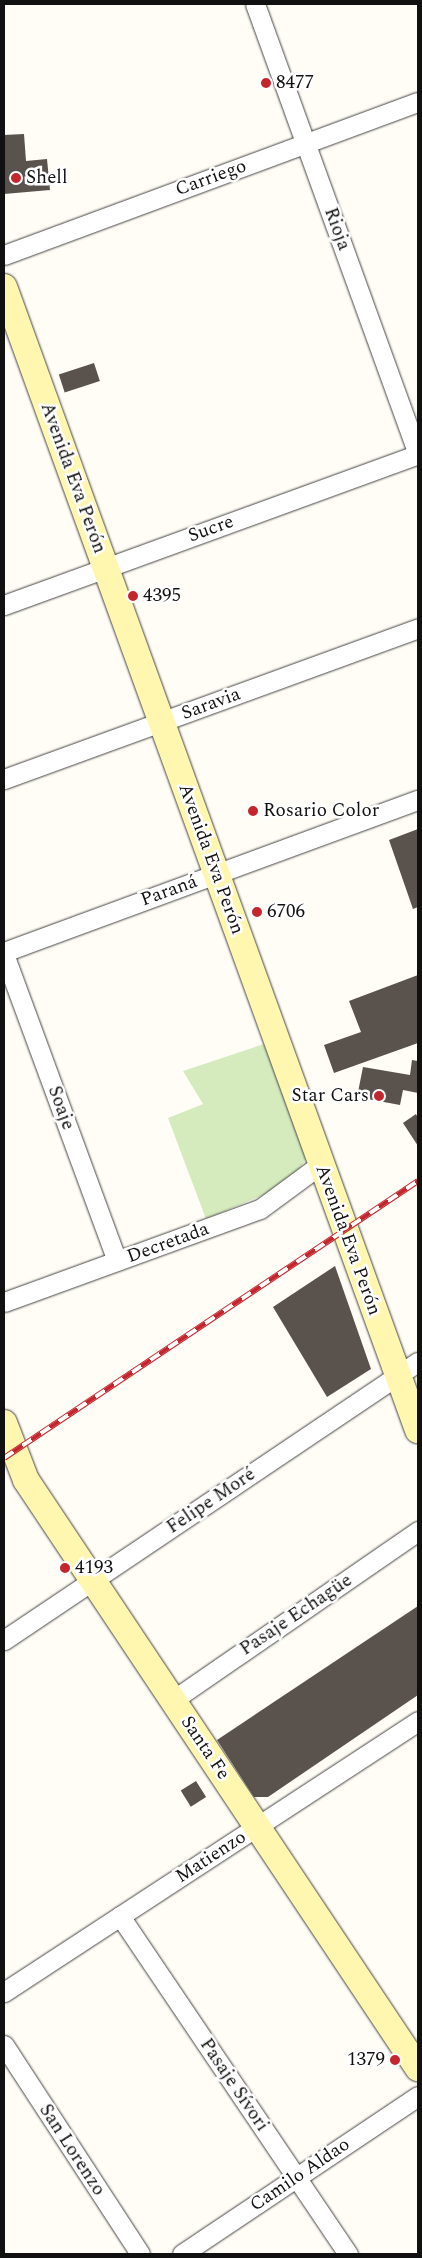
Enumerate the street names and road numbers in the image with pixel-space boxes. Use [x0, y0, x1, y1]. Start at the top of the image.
street label: Carriego [172, 155, 250, 201]
street label: Rioja [319, 204, 355, 254]
street label: Avenida Eva Perón [35, 400, 111, 556]
street label: Sucre [185, 510, 237, 548]
street label: Saravia [178, 683, 244, 725]
street label: Avenida Eva Perón [173, 781, 249, 937]
street label: Paraná [138, 870, 200, 912]
street label: Soaje [43, 1083, 79, 1133]
street label: Avenida Eva Perón [310, 1162, 386, 1318]
street label: Decretada [124, 1218, 212, 1268]
street label: Felipe Moré [162, 1463, 260, 1539]
street label: Pasaje Echagüe [236, 1569, 356, 1661]
street label: Santa Fe [175, 1712, 235, 1784]
street label: Matienzo [171, 1826, 251, 1888]
street label: Pasaje Sívori [195, 2034, 273, 2136]
street label: San Lorenzo [34, 2100, 110, 2200]
street label: Camilo Aldao [246, 2133, 354, 2217]

